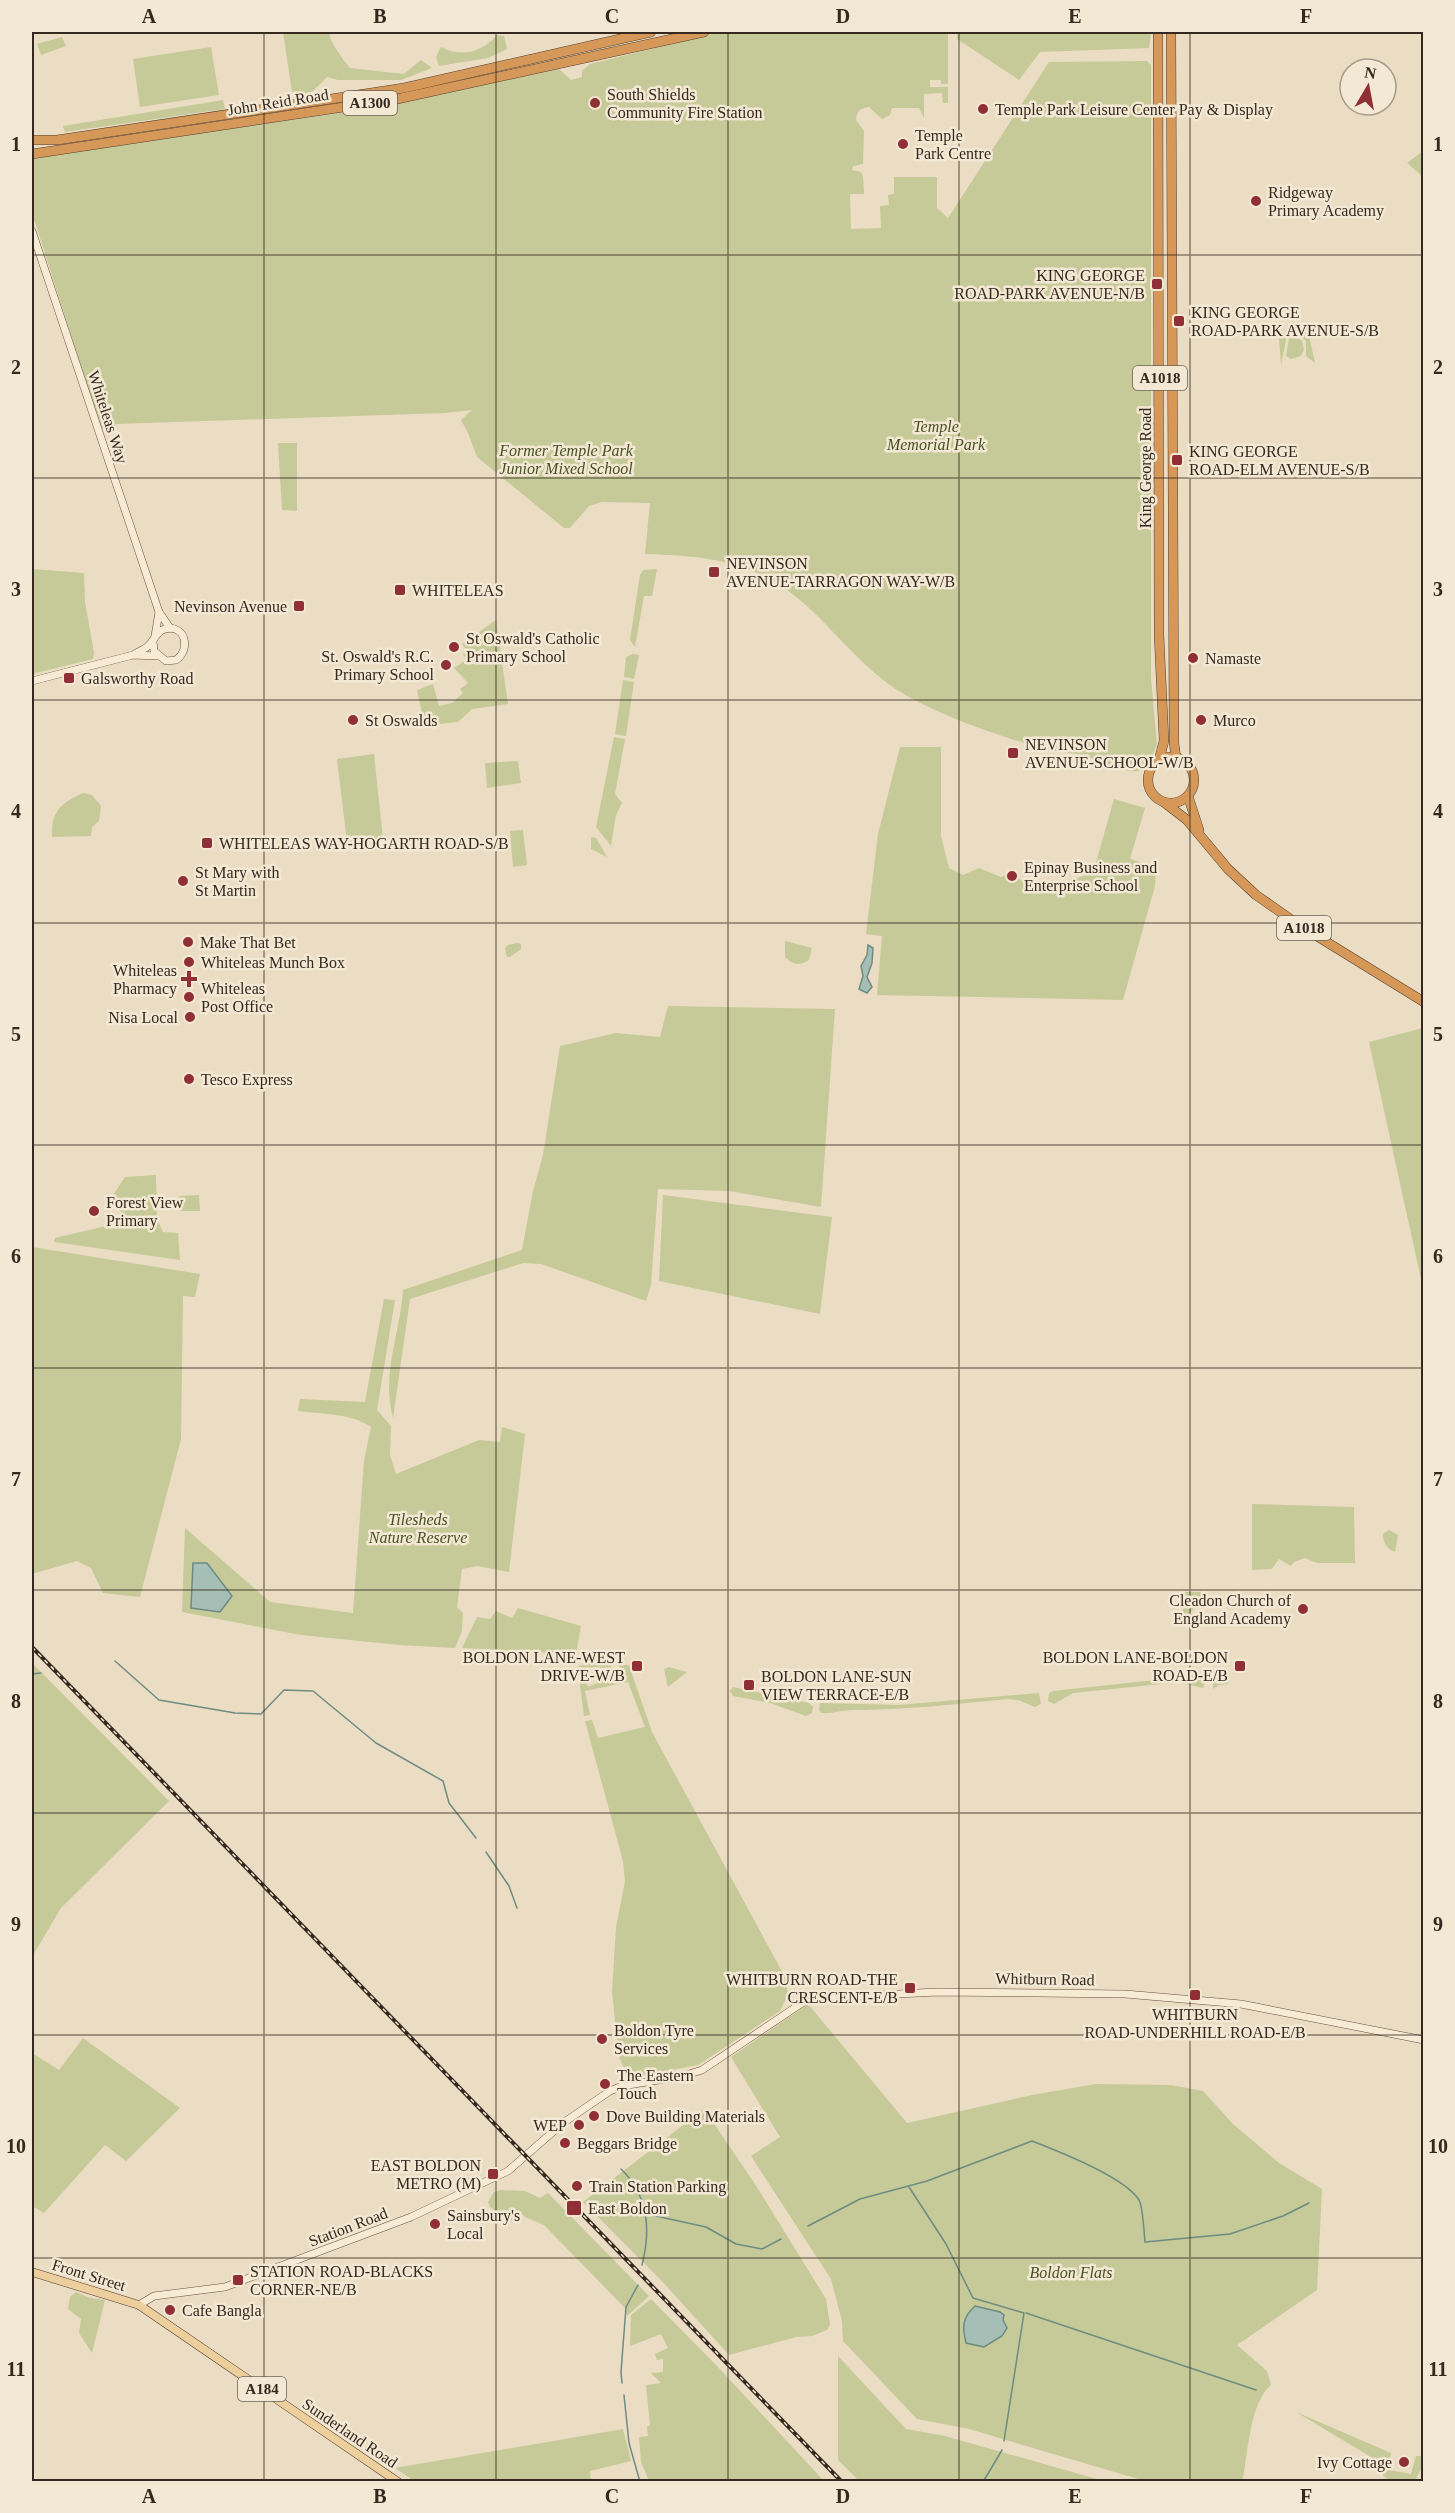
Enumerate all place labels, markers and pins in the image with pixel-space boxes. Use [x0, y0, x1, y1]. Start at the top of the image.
place label: South Shields Community Fire Station [607, 86, 763, 122]
marker: South Shields Community Fire Station [588, 96, 602, 110]
place label: Temple Park Leisure Center Pay & Display [995, 101, 1273, 119]
marker: Temple Park Leisure Center Pay & Display [976, 102, 990, 116]
place label: Temple Park Centre [915, 127, 991, 162]
marker: Temple Park Centre [896, 137, 910, 151]
place label: Ridgeway Primary Academy [1268, 184, 1384, 220]
marker: Ridgeway Primary Academy [1249, 194, 1263, 208]
place label: KING GEORGE ROAD-PARK AVENUE-N/B [954, 267, 1145, 302]
marker: KING GEORGE ROAD-PARK AVENUE-N/B [1150, 277, 1164, 291]
place label: KING GEORGE ROAD-PARK AVENUE-S/B [1191, 304, 1379, 339]
marker: KING GEORGE ROAD-PARK AVENUE-S/B [1172, 314, 1186, 328]
place label: KING GEORGE ROAD-ELM AVENUE-S/B [1189, 443, 1370, 478]
marker: KING GEORGE ROAD-ELM AVENUE-S/B [1170, 453, 1184, 467]
place label: NEVINSON AVENUE-TARRAGON WAY-W/B [726, 555, 955, 590]
marker: NEVINSON AVENUE-TARRAGON WAY-W/B [707, 565, 721, 579]
place label: WHITELEAS [412, 582, 504, 599]
marker: WHITELEAS [393, 583, 407, 597]
place label: Nevinson Avenue [174, 598, 287, 615]
marker: Nevinson Avenue [292, 599, 306, 613]
place label: St Oswald's Catholic Primary School [466, 630, 600, 666]
marker: St Oswald's Catholic Primary School [447, 640, 461, 654]
place label: St. Oswald's R.C. Primary School [321, 648, 435, 684]
place label: Namaste [1205, 650, 1261, 667]
marker: Namaste [1186, 651, 1200, 665]
marker: St. Oswald's R.C. Primary School [439, 658, 453, 672]
place label: Galsworthy Road [81, 670, 193, 688]
marker: Galsworthy Road [62, 671, 76, 685]
place label: St Oswalds [365, 712, 437, 729]
place label: Murco [1213, 712, 1256, 729]
marker: St Oswalds [346, 713, 360, 727]
marker: Murco [1194, 713, 1208, 727]
place label: NEVINSON AVENUE-SCHOOL-W/B [1025, 736, 1194, 771]
marker: NEVINSON AVENUE-SCHOOL-W/B [1006, 746, 1020, 760]
place label: WHITELEAS WAY-HOGARTH ROAD-S/B [219, 835, 509, 852]
marker: WHITELEAS WAY-HOGARTH ROAD-S/B [200, 836, 214, 850]
place label: Epinay Business and Enterprise School [1024, 859, 1157, 895]
place label: St Mary with St Martin [195, 864, 279, 899]
marker: Epinay Business and Enterprise School [1005, 869, 1019, 883]
marker: St Mary with St Martin [176, 874, 190, 888]
place label: Make That Bet [200, 934, 296, 951]
marker: Make That Bet [181, 935, 195, 949]
place label: Whiteleas Munch Box [201, 954, 345, 971]
marker: Whiteleas Munch Box [182, 955, 196, 969]
place label: Whiteleas Pharmacy [113, 962, 177, 998]
marker: Whiteleas Pharmacy [182, 972, 196, 986]
place label: Whiteleas Post Office [201, 980, 273, 1015]
marker: Whiteleas Post Office [182, 990, 196, 1004]
place label: Nisa Local [108, 1009, 179, 1026]
marker: Nisa Local [183, 1010, 197, 1024]
place label: Tesco Express [201, 1071, 293, 1089]
marker: Tesco Express [182, 1072, 196, 1086]
place label: Forest View Primary [106, 1194, 184, 1230]
marker: Forest View Primary [87, 1204, 101, 1218]
place label: Cleadon Church of England Academy [1169, 1592, 1292, 1628]
marker: Cleadon Church of England Academy [1296, 1602, 1310, 1616]
place label: BOLDON LANE-WEST DRIVE-W/B [463, 1649, 625, 1684]
place label: BOLDON LANE-BOLDON ROAD-E/B [1043, 1649, 1228, 1684]
marker: BOLDON LANE-WEST DRIVE-W/B [630, 1659, 644, 1673]
marker: BOLDON LANE-BOLDON ROAD-E/B [1233, 1659, 1247, 1673]
place label: BOLDON LANE-SUN VIEW TERRACE-E/B [761, 1668, 912, 1703]
marker: BOLDON LANE-SUN VIEW TERRACE-E/B [742, 1678, 756, 1692]
place label: WHITBURN ROAD-THE CRESCENT-E/B [726, 1971, 898, 2006]
marker: WHITBURN ROAD-THE CRESCENT-E/B [903, 1981, 917, 1995]
marker: WHITBURN ROAD-UNDERHILL ROAD-E/B [1188, 1988, 1202, 2002]
place label: WHITBURN ROAD-UNDERHILL ROAD-E/B [1084, 2006, 1306, 2041]
place label: Boldon Tyre Services [614, 2022, 694, 2057]
marker: Boldon Tyre Services [595, 2032, 609, 2046]
place label: The Eastern Touch [617, 2067, 694, 2102]
marker: The Eastern Touch [598, 2077, 612, 2091]
place label: Dove Building Materials [606, 2108, 765, 2126]
marker: Dove Building Materials [587, 2109, 601, 2123]
place label: WEP [533, 2117, 567, 2134]
marker: WEP [572, 2118, 586, 2132]
place label: Beggars Bridge [577, 2135, 677, 2153]
marker: Beggars Bridge [558, 2136, 572, 2150]
place label: EAST BOLDON METRO (M) [371, 2157, 481, 2193]
marker: EAST BOLDON METRO (M) [486, 2167, 500, 2181]
place label: Train Station Parking [589, 2178, 726, 2196]
marker: Train Station Parking [570, 2179, 584, 2193]
marker: East Boldon [565, 2199, 583, 2217]
place label: East Boldon [588, 2200, 667, 2217]
place label: Sainsbury's Local [447, 2207, 520, 2242]
marker: Sainsbury's Local [428, 2217, 442, 2231]
place label: STATION ROAD-BLACKS CORNER-NE/B [250, 2263, 433, 2298]
marker: STATION ROAD-BLACKS CORNER-NE/B [231, 2273, 245, 2287]
place label: Cafe Bangla [182, 2302, 262, 2320]
marker: Cafe Bangla [163, 2303, 177, 2317]
place label: Ivy Cottage [1317, 2454, 1392, 2472]
marker: Ivy Cottage [1397, 2455, 1411, 2469]

